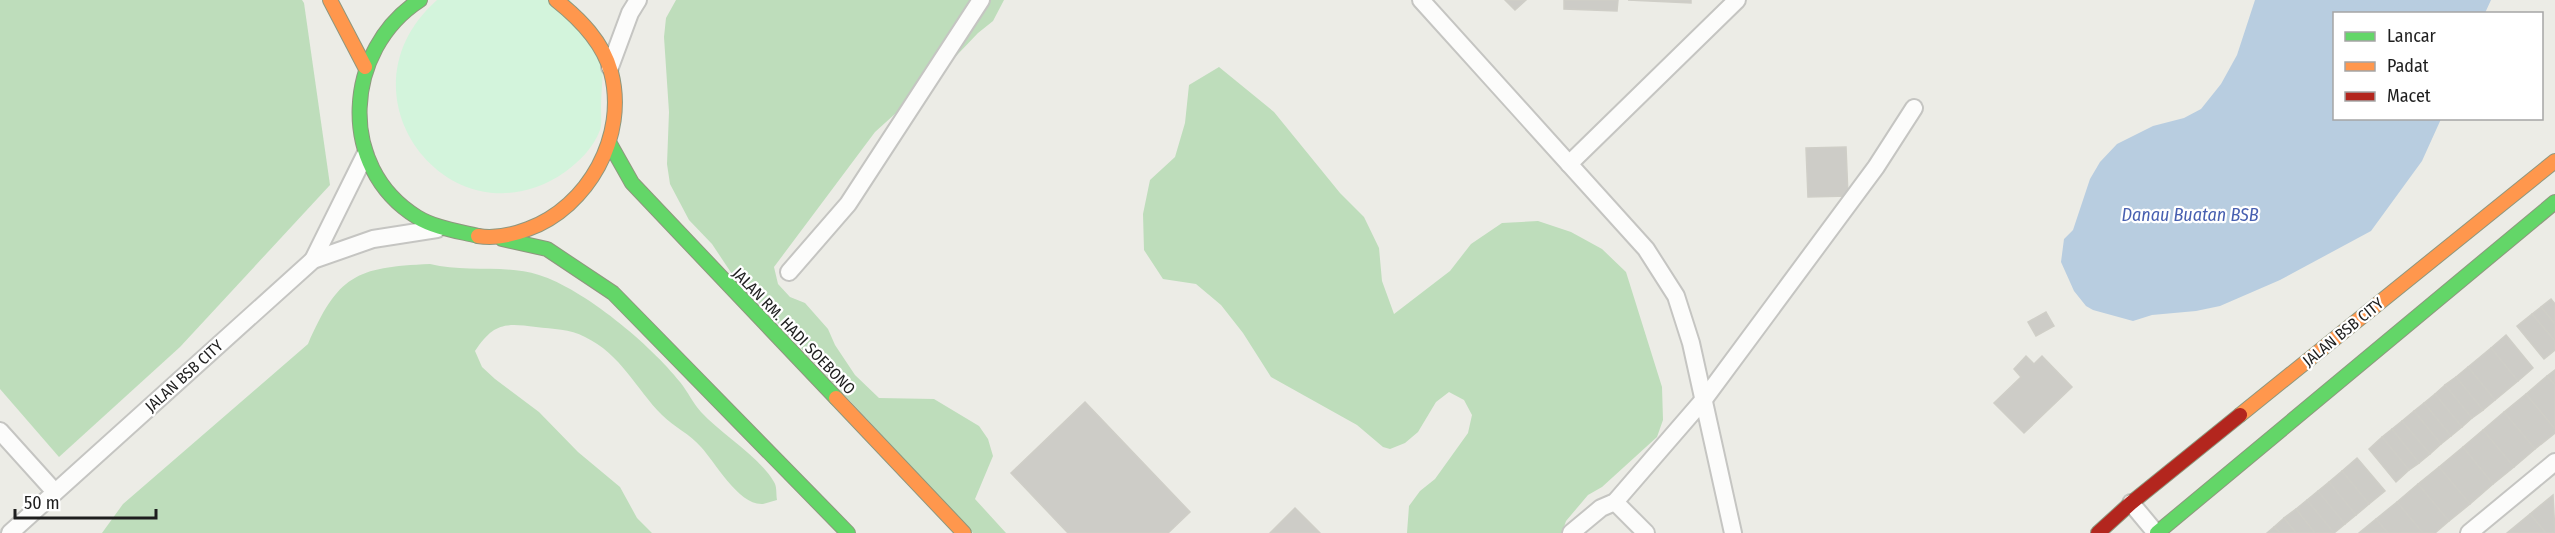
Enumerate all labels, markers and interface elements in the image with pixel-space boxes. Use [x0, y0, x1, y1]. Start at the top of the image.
legend [2333, 12, 2543, 120]
text: Lancar [2387, 25, 2436, 47]
text: Padat [2387, 55, 2429, 77]
text: Macet [2387, 85, 2431, 107]
water label: Danau Buatan BSB [2121, 204, 2259, 226]
street label: JALAN RM. HADI SOEBONO [729, 264, 859, 398]
street label: JALAN BSB CITY [2299, 294, 2387, 370]
street label: JALAN BSB CITY [141, 336, 227, 416]
scale bar [15, 482, 156, 520]
text: 50 m [24, 492, 60, 514]

